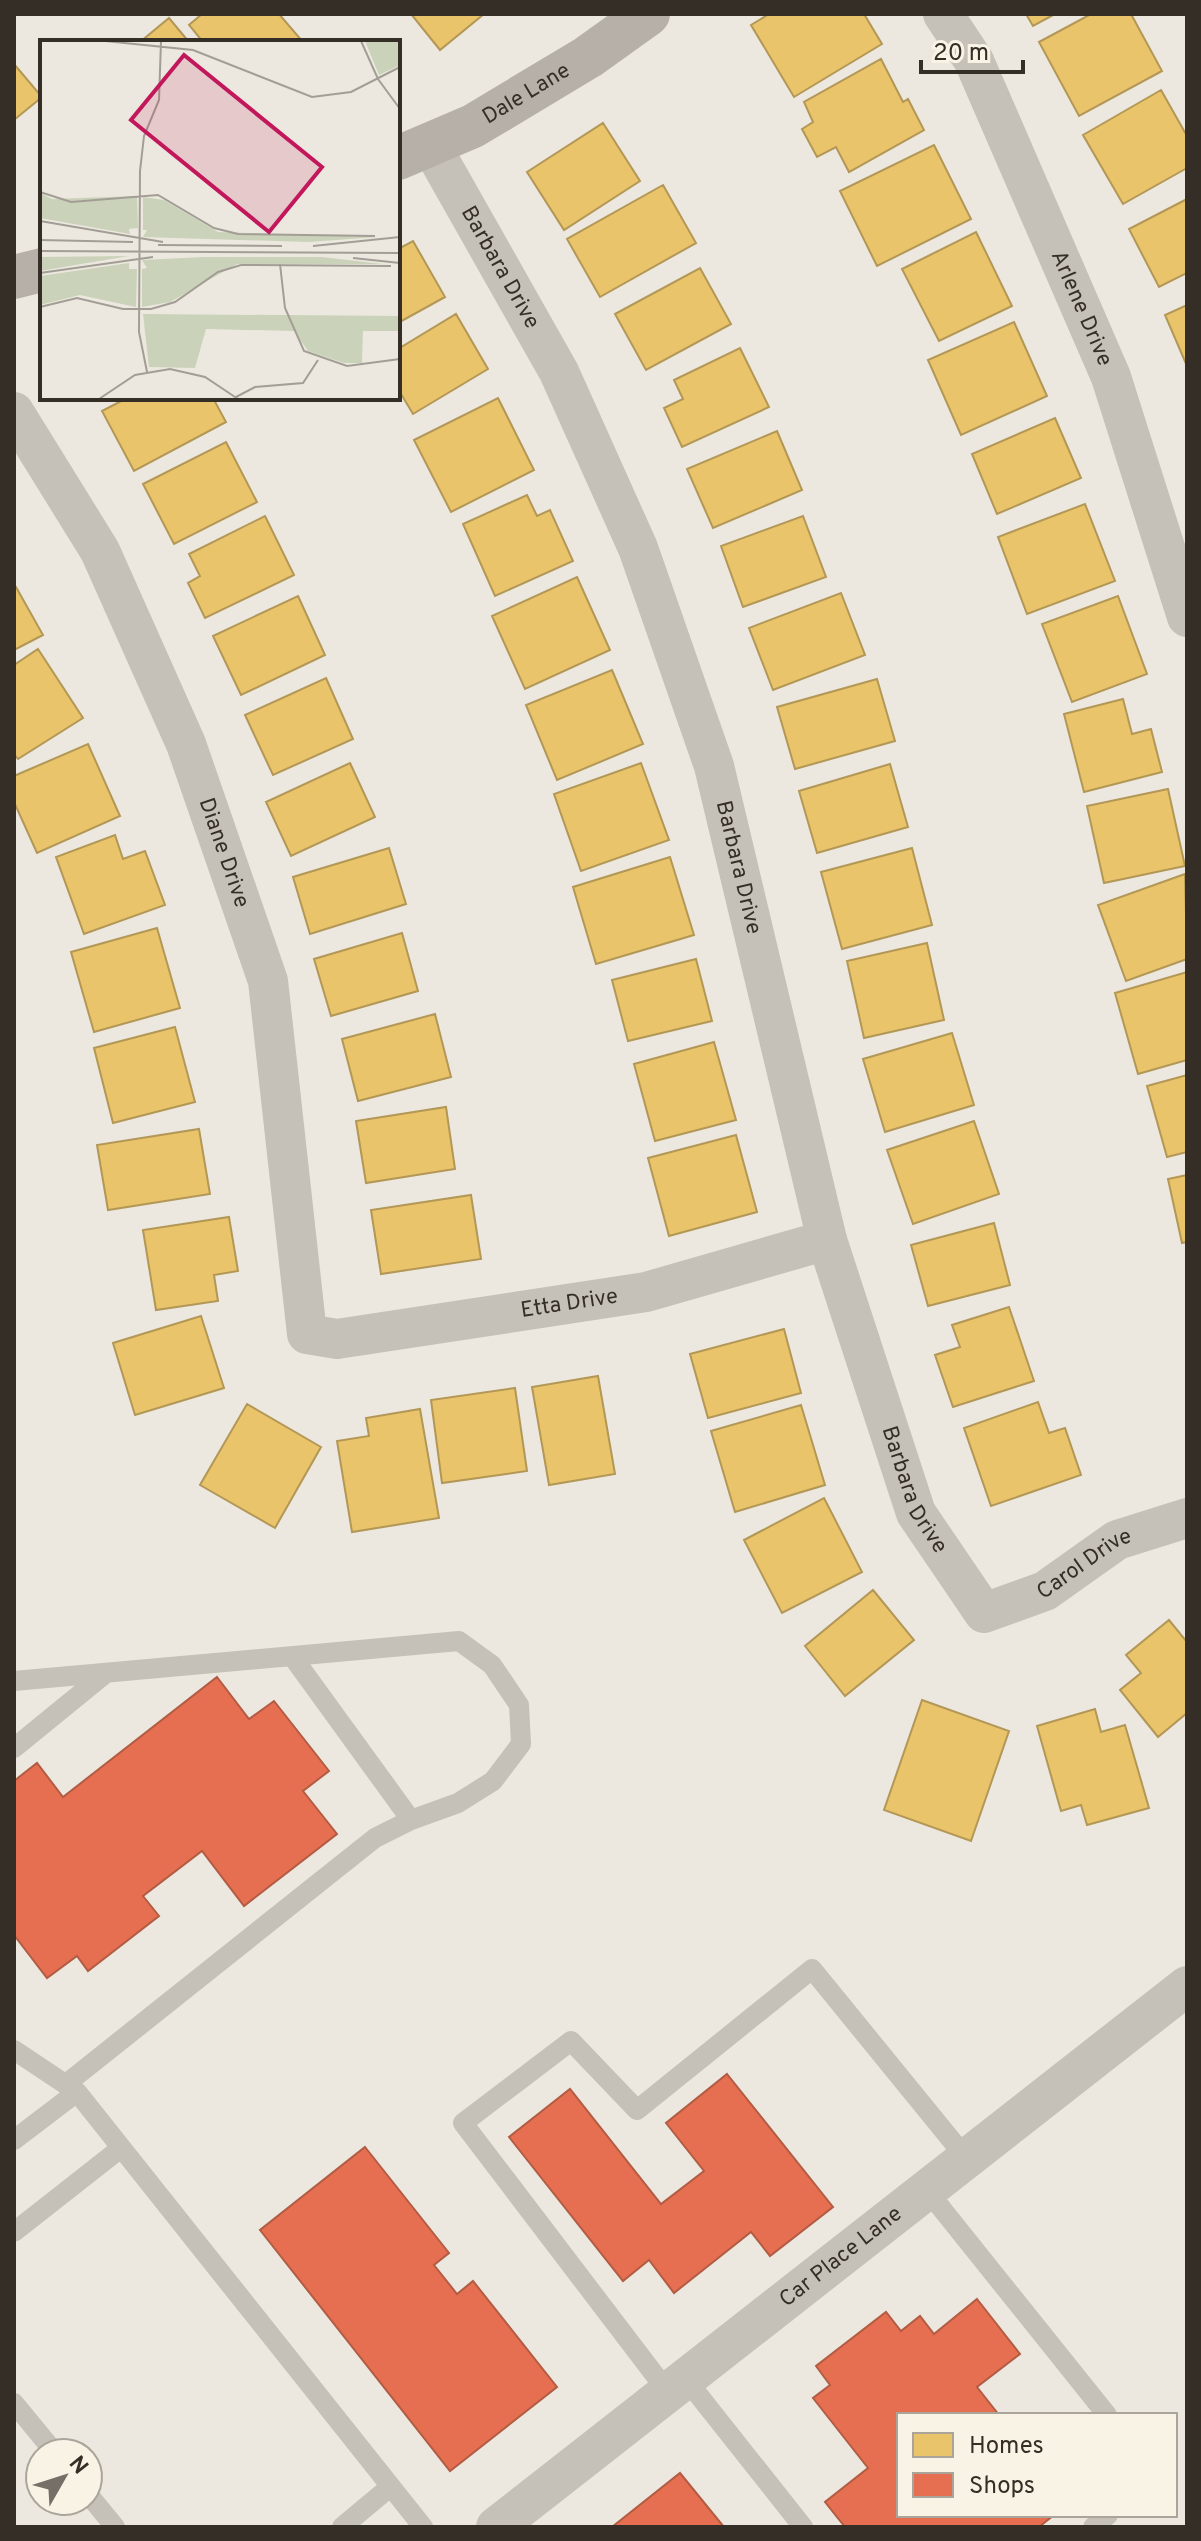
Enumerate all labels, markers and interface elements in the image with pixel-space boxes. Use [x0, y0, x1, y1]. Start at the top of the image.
scale bar [921, 24, 1023, 74]
text: 20 m [933, 39, 989, 69]
inset map [40, 40, 400, 400]
street label: Dale Lane [478, 57, 575, 131]
street label: Barbara Drive [455, 202, 545, 334]
street label: Arlene Drive [1044, 247, 1118, 370]
street label: Diane Drive [192, 794, 255, 911]
street label: Barbara Drive [709, 798, 767, 937]
street label: Etta Drive [519, 1283, 620, 1324]
street label: Barbara Drive [875, 1423, 953, 1559]
street label: Carol Drive [1032, 1523, 1135, 1606]
street label: Car Place Lane [774, 2201, 908, 2313]
legend [897, 2413, 1177, 2517]
text: Homes [969, 2432, 1044, 2462]
north arrow [24, 2437, 104, 2517]
text: N [62, 2451, 93, 2481]
text: Shops [969, 2472, 1035, 2502]

